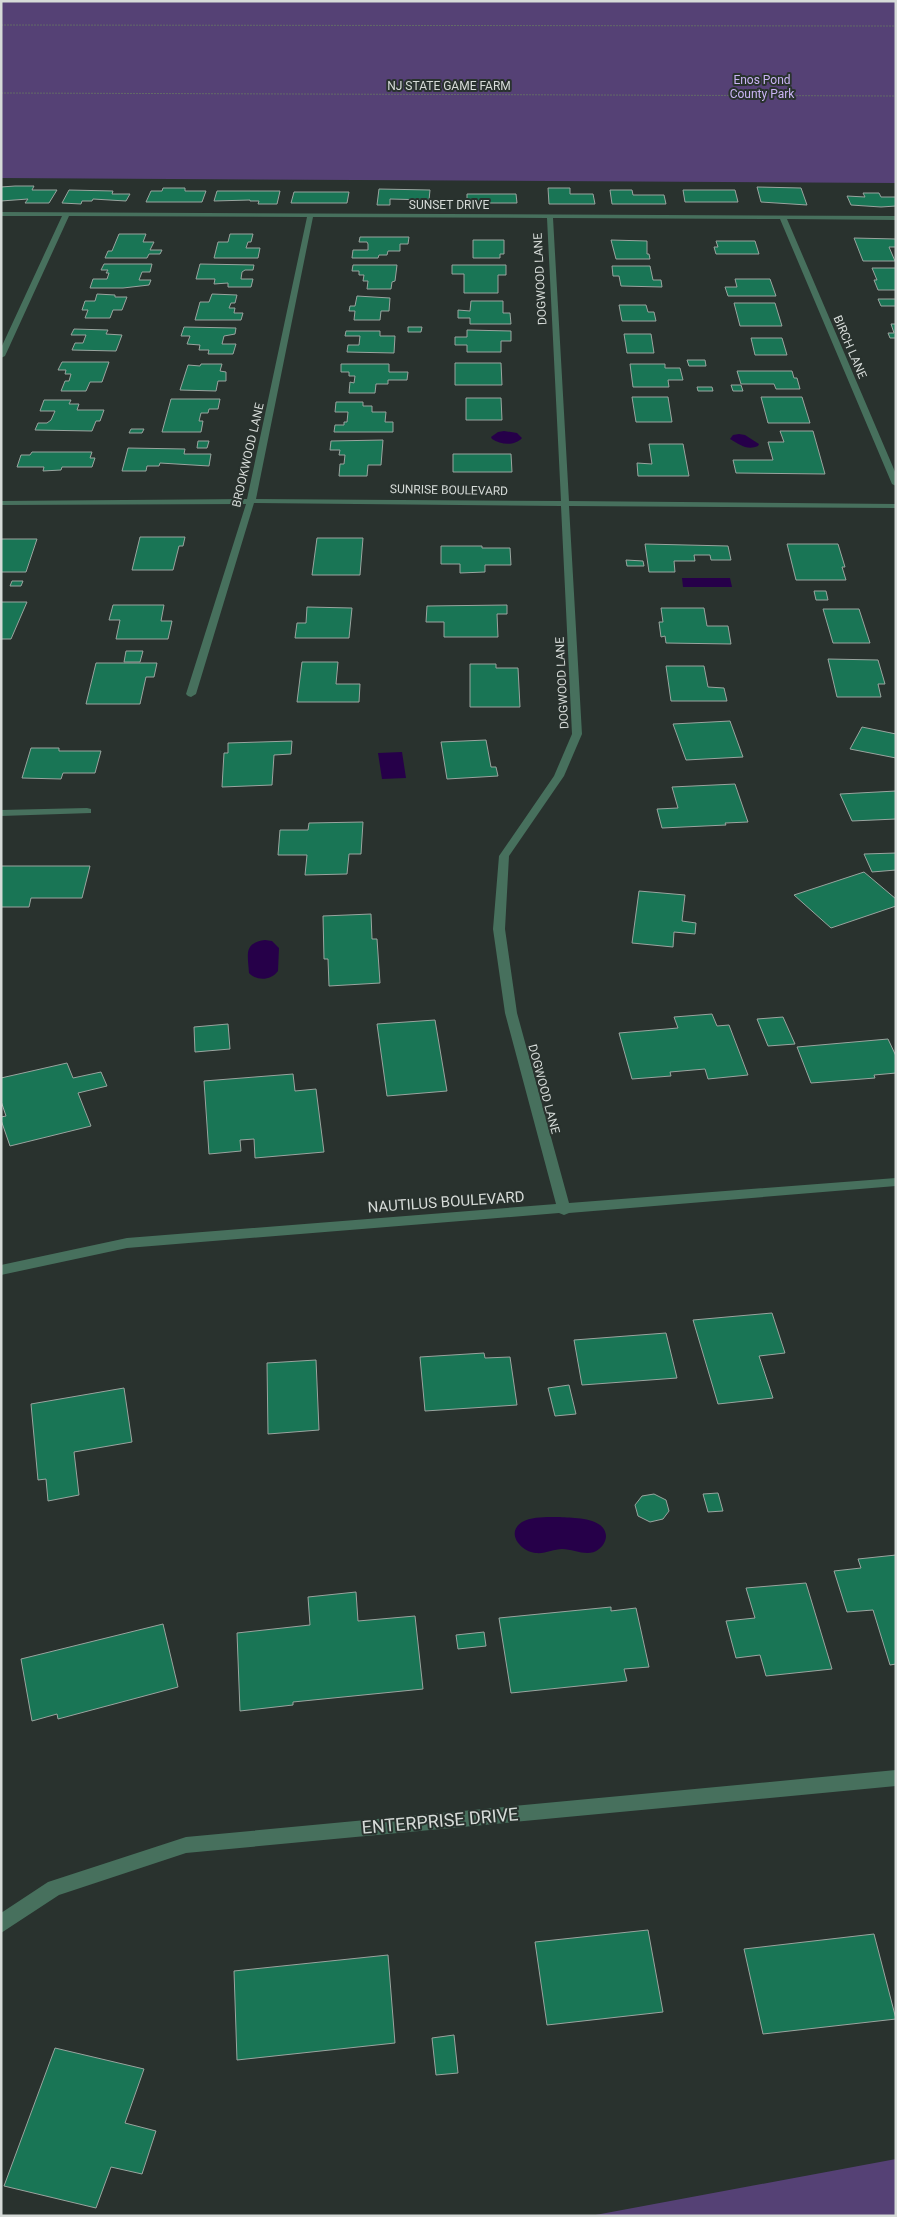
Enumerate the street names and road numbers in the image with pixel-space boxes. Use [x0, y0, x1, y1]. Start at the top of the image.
street label: NJ STATE GAME FARM [387, 79, 511, 93]
street label: SUNSET DRIVE [409, 198, 489, 212]
street label: DOGWOOD LANE [531, 232, 549, 325]
street label: BIRCH LANE [830, 313, 870, 381]
street label: BROOKWOOD LANE [229, 401, 267, 509]
street label: SUNRISE BOULEVARD [390, 482, 508, 498]
street label: DOGWOOD LANE [553, 636, 571, 729]
street label: DOGWOOD LANE [525, 1043, 563, 1135]
street label: NAUTILUS BOULEVARD [367, 1188, 525, 1216]
street label: ENTERPRISE DRIVE [361, 1803, 519, 1838]

